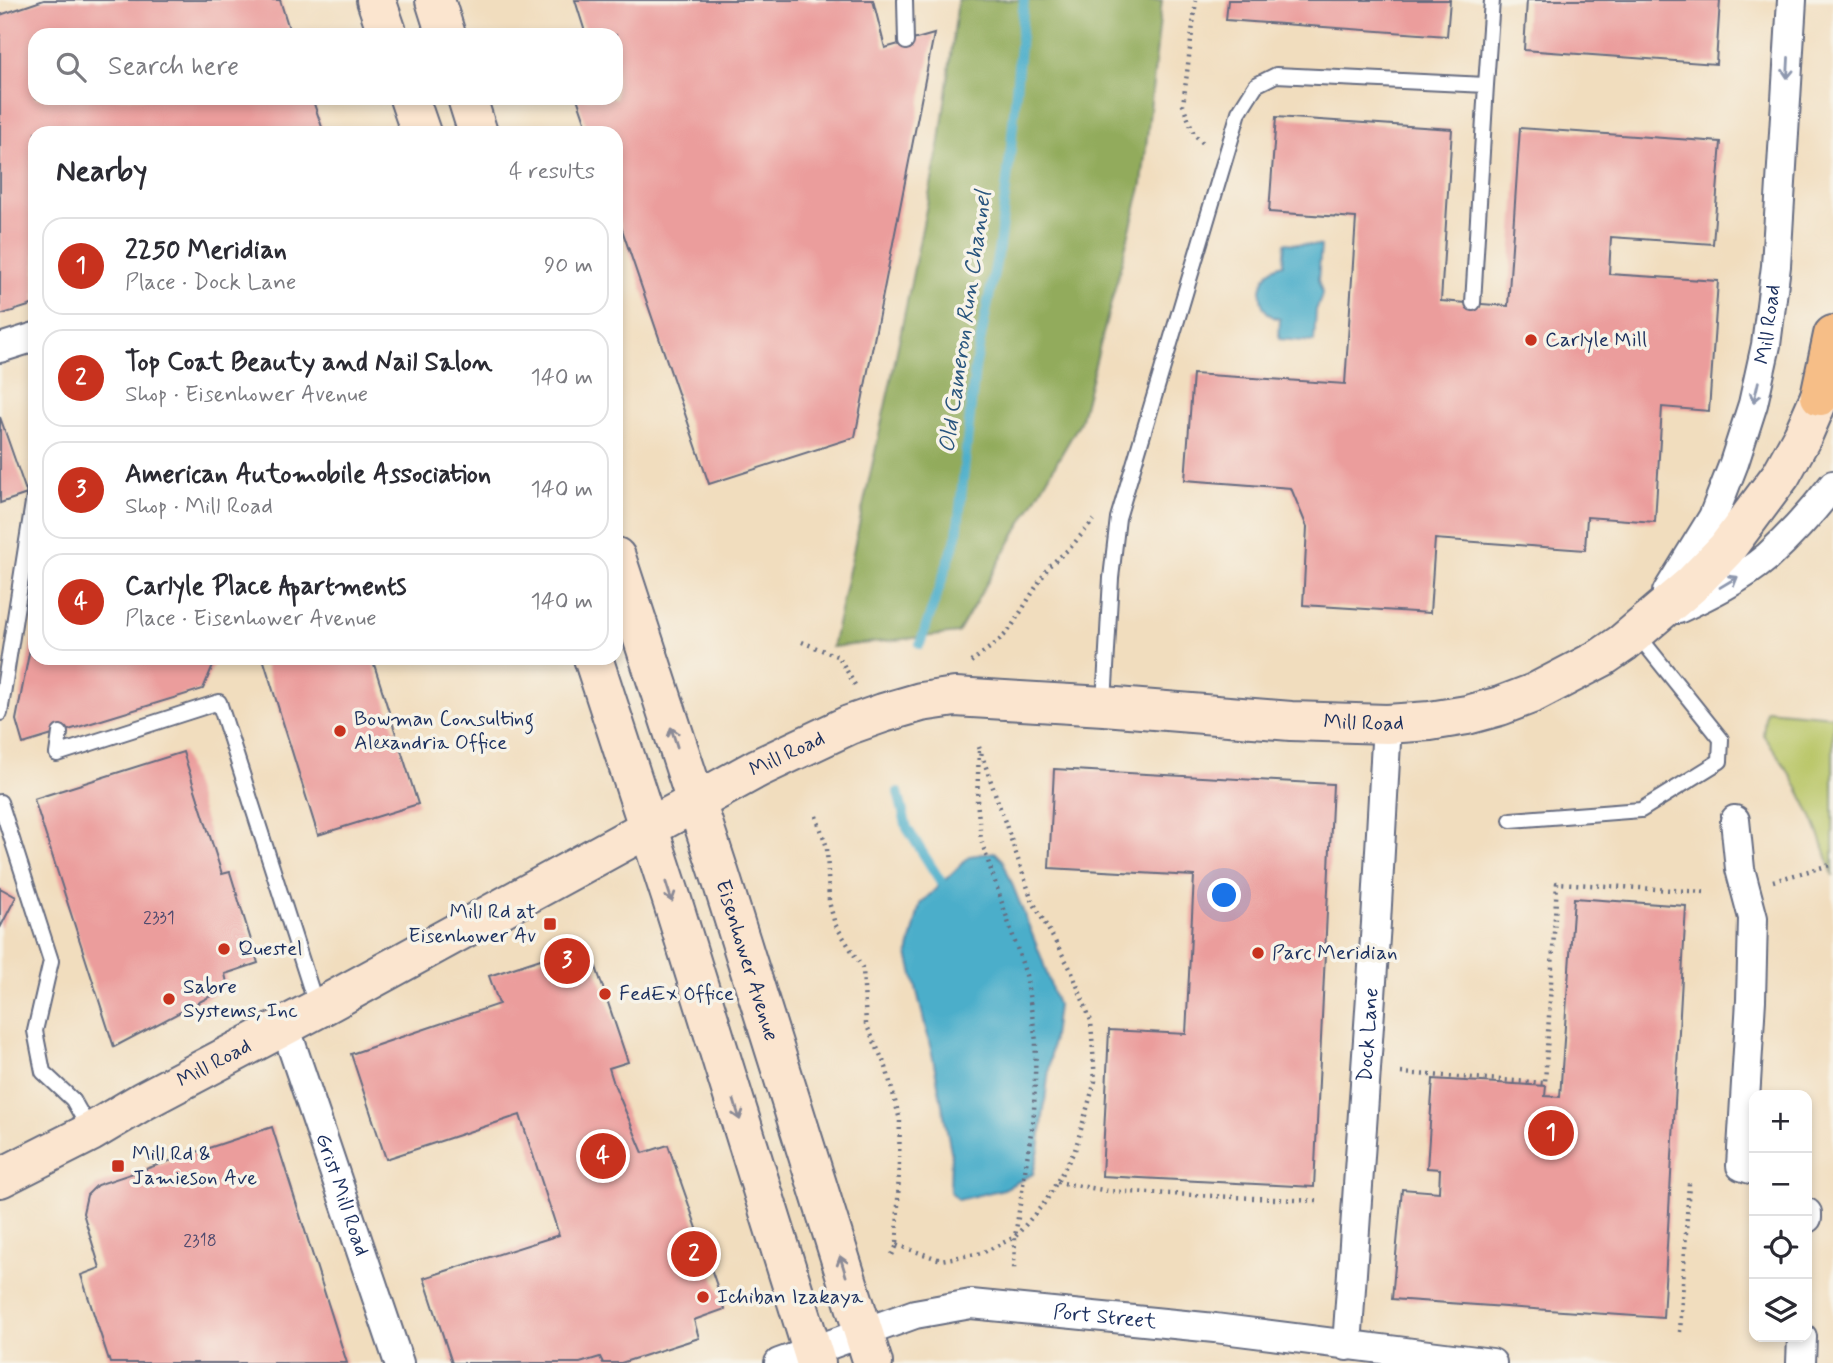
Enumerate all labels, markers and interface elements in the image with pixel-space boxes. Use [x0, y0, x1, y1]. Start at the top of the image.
search box [28, 28, 623, 105]
icon: search [52, 48, 90, 86]
text: Search here [108, 50, 239, 84]
one-way arrow [1781, 56, 1794, 79]
text: Nearby [56, 152, 147, 191]
text: 4 results [509, 157, 595, 187]
water label: Old Cameron Run Channel [933, 187, 1000, 455]
text: 2250 Meridian [125, 234, 287, 268]
text: 1 [76, 251, 86, 281]
text: 90 m [544, 251, 593, 281]
text: Place · Dock Lane [125, 268, 297, 298]
street label: Mill Road [1748, 283, 1788, 367]
place label: Carlyle Mill [1545, 326, 1647, 354]
marker: Carlyle Mill [1523, 332, 1539, 348]
text: Top Coat Beauty and Nail Salon [125, 346, 492, 380]
text: 2 [75, 363, 87, 393]
text: 140 m [530, 363, 593, 393]
text: Shop · Eisenhower Avenue [125, 380, 368, 410]
one-way arrow [1749, 380, 1762, 402]
text: American Automobile Association [125, 458, 491, 492]
text: 3 [76, 475, 86, 505]
text: 140 m [530, 475, 593, 505]
text: Shop · Mill Road [125, 492, 273, 522]
text: Carlyle Place Apartments [125, 570, 406, 604]
one-way arrow [1719, 574, 1739, 588]
text: 4 [74, 587, 88, 617]
text: 140 m [530, 587, 593, 617]
text: Place · Eisenhower Avenue [125, 604, 377, 634]
place label: Bowman Consulting Alexandria Office [354, 705, 534, 757]
street label: Mill Road [1323, 708, 1405, 738]
marker: Bowman Consulting Alexandria Office [332, 723, 348, 739]
street label: Mill Road [745, 724, 829, 784]
one-way arrow [667, 726, 679, 748]
street label: Eisenhower Avenue [708, 876, 785, 1044]
your location [1207, 878, 1241, 912]
one-way arrow [664, 881, 677, 903]
place label: Mill Rd at Eisenhower Av [408, 898, 536, 950]
house number: 2331 [143, 906, 175, 930]
marker: Mill Rd at Eisenhower Av [542, 916, 558, 932]
place label: Questel [238, 935, 303, 963]
pin: 3 [544, 935, 590, 987]
place label: Parc Meridian [1272, 939, 1398, 967]
marker: Questel [216, 941, 232, 957]
marker: Parc Meridian [1250, 945, 1266, 961]
place label: Sabre Systems, Inc [183, 973, 298, 1025]
place label: FedEx Office [619, 980, 734, 1008]
marker: FedEx Office [597, 986, 613, 1002]
street label: Dock Lane [1351, 987, 1386, 1083]
marker: Sabre Systems, Inc [161, 991, 177, 1007]
street label: Mill Road [172, 1032, 256, 1095]
map controls [1749, 1090, 1812, 1342]
button: + [1749, 1090, 1812, 1153]
one-way arrow [732, 1098, 744, 1120]
pin: 1 [1528, 1107, 1574, 1159]
street label: Grist Mill Road [308, 1130, 376, 1260]
pin: 4 [580, 1130, 626, 1182]
place label: Mill Rd & Jamieson Ave [132, 1140, 257, 1192]
button: − [1749, 1153, 1812, 1216]
marker: Mill Rd & Jamieson Ave [110, 1158, 126, 1174]
button: locate [1749, 1216, 1812, 1279]
pin: 2 [671, 1228, 717, 1280]
house number: 2318 [183, 1229, 217, 1253]
one-way arrow [836, 1256, 849, 1278]
button: layers [1749, 1279, 1812, 1342]
place label: Ichiban Izakaya [717, 1283, 864, 1311]
marker: Ichiban Izakaya [695, 1289, 711, 1305]
street label: Port Street [1052, 1298, 1158, 1336]

